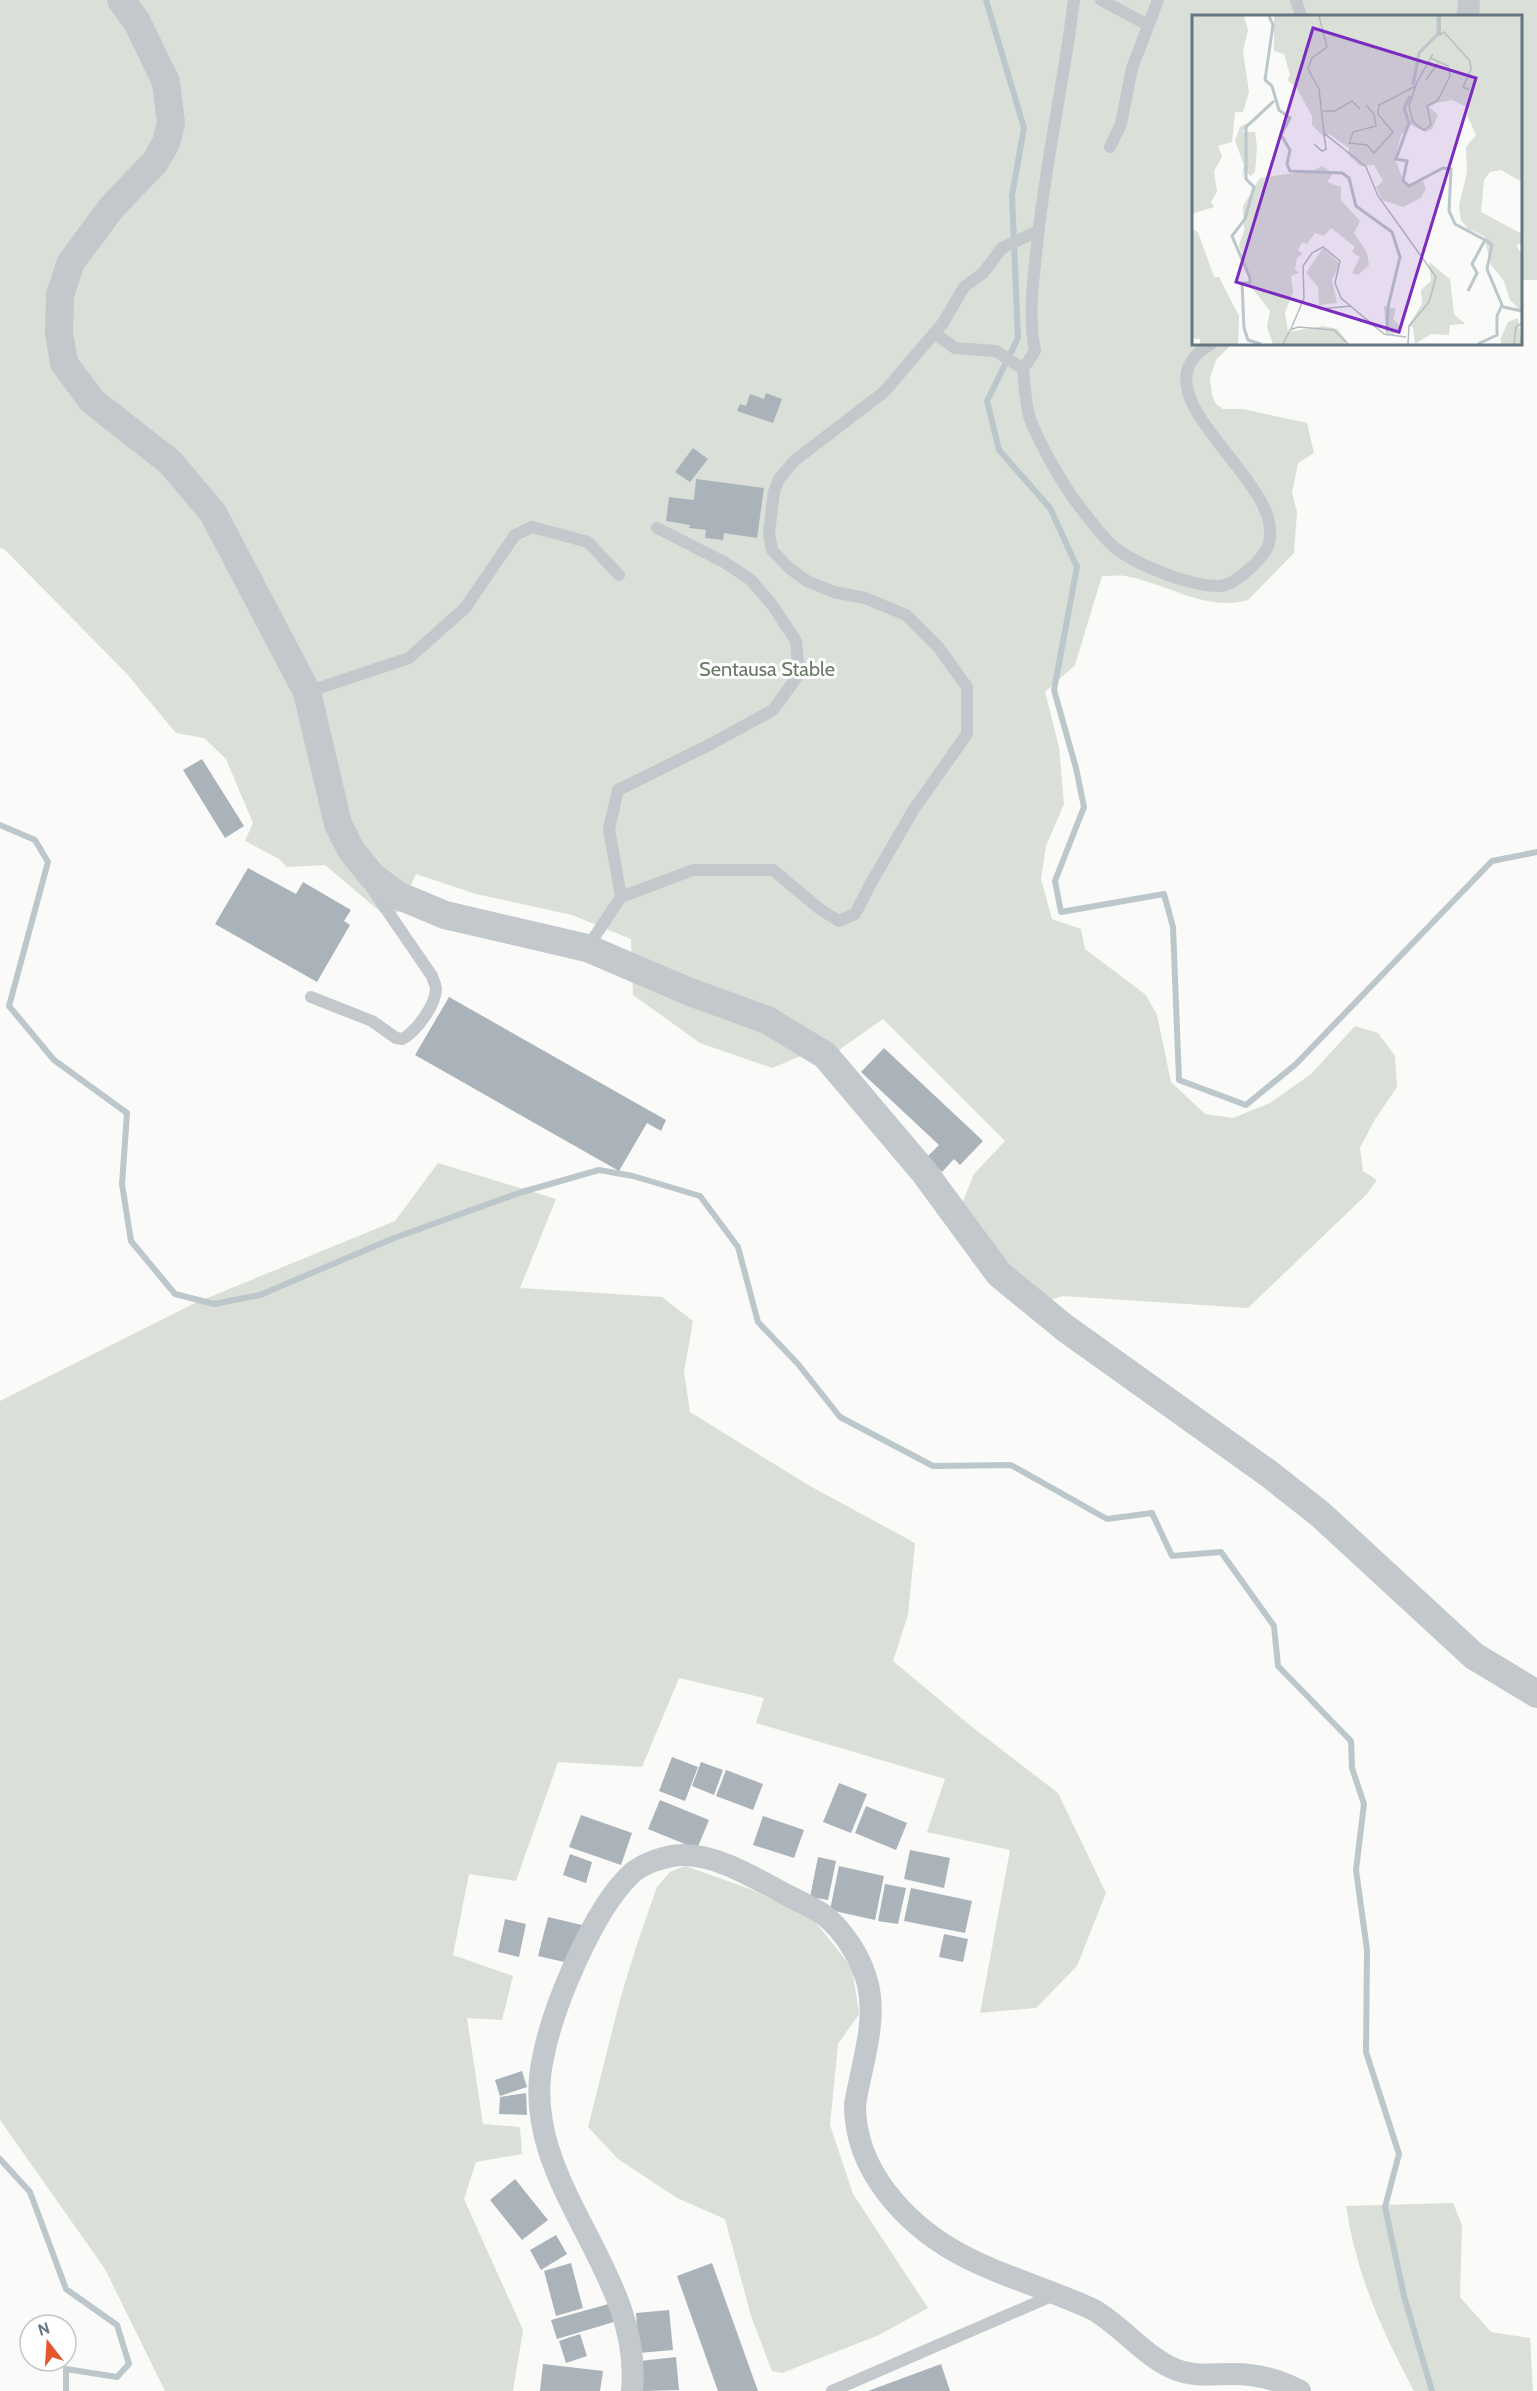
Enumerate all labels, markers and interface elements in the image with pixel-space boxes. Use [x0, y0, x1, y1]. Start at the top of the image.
inset map [1192, 15, 1522, 345]
park label: Sentausa Stable [699, 657, 835, 681]
north arrow [18, 2313, 78, 2373]
text: N [36, 2318, 52, 2340]

